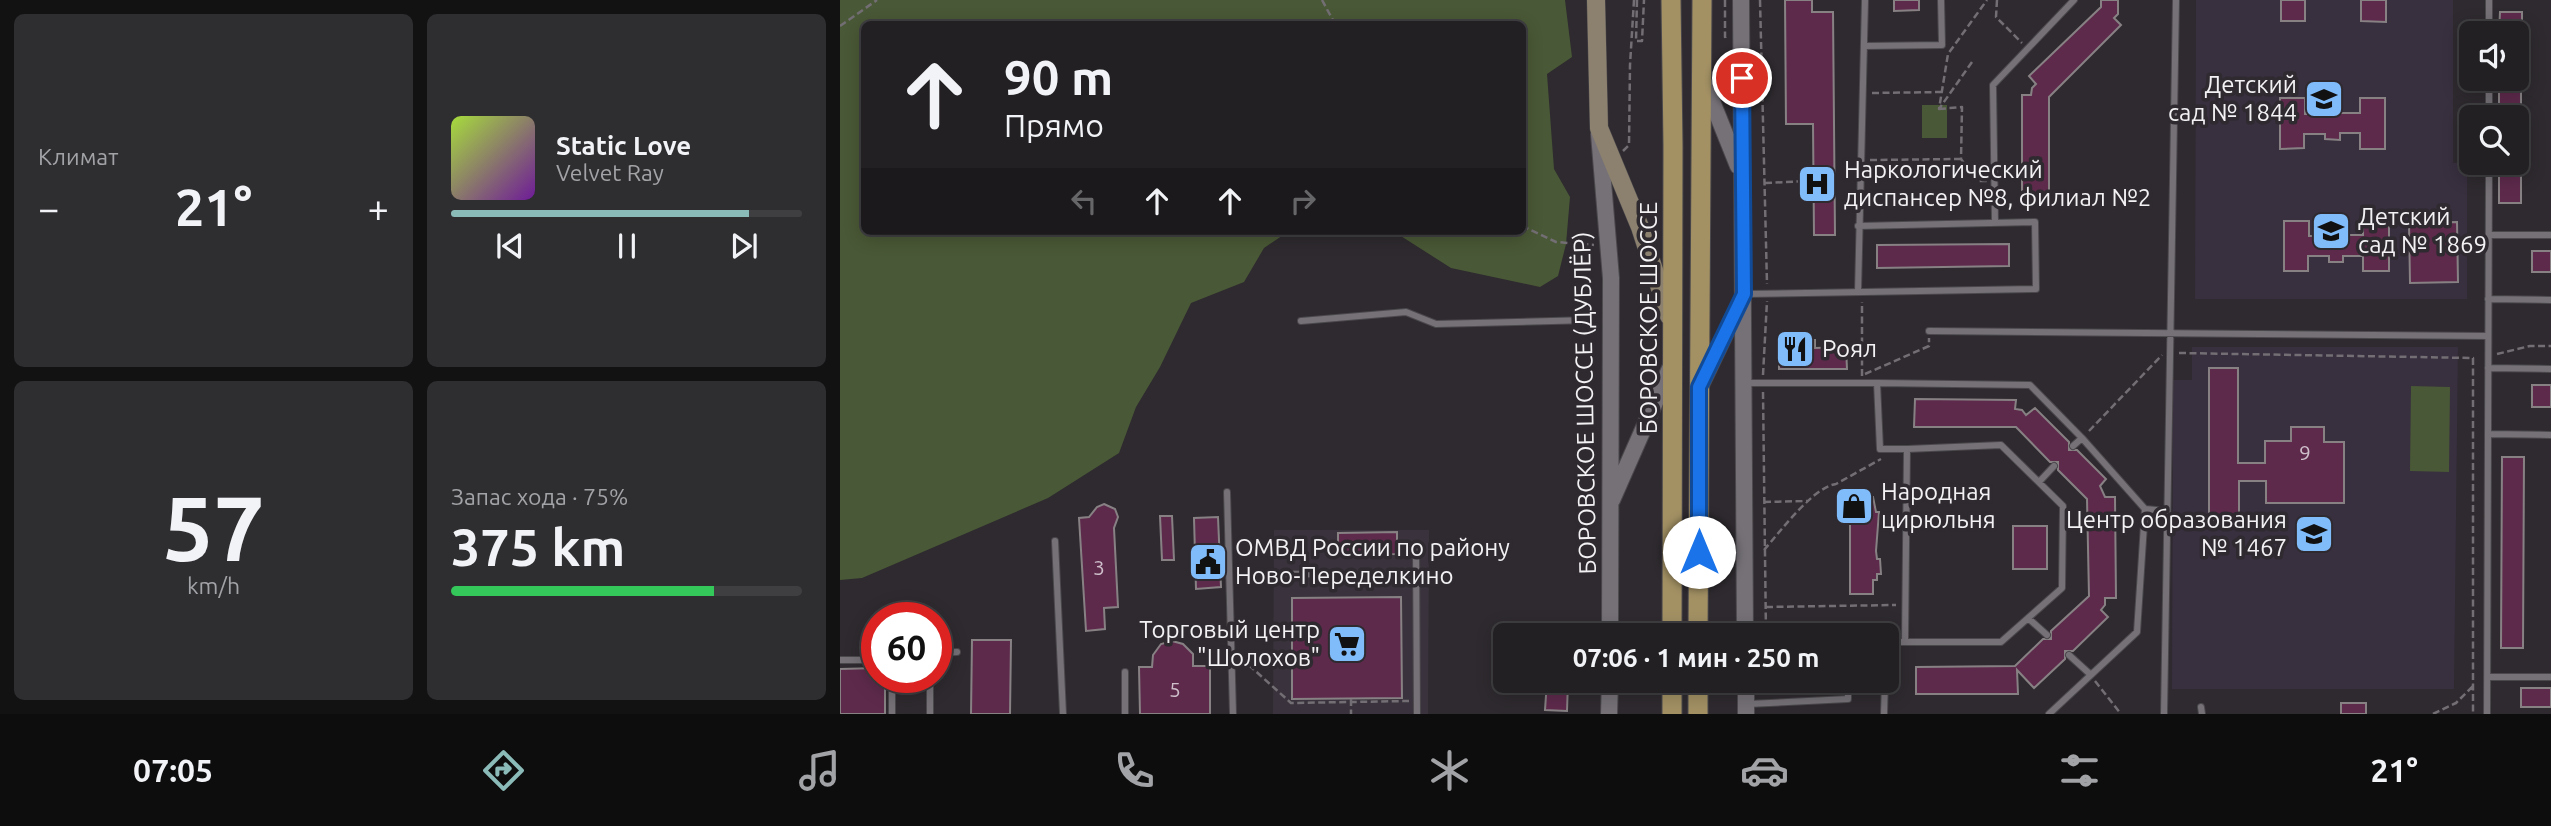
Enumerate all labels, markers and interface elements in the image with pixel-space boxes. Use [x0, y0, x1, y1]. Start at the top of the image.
map controls [2459, 21, 2529, 175]
button: sound [2459, 21, 2529, 91]
pin [1712, 48, 1772, 108]
icon: ahead [889, 49, 980, 140]
text: 90 m [1004, 49, 1113, 104]
icon: arrive [1723, 59, 1761, 97]
place label: Детский сад № 1844 [2168, 71, 2297, 126]
school or university icon: Детский сад № 1844 [2303, 78, 2345, 120]
button: search [2459, 105, 2529, 175]
text: Прямо [1004, 107, 1104, 143]
text: Static Love [556, 131, 691, 160]
text: Климат [38, 144, 118, 169]
place label: Наркологический диспансер №8, филиал №2 [1844, 156, 2151, 211]
text: Velvet Ray [556, 160, 664, 185]
hospital icon: Наркологический диспансер №8, филиал №2 [1796, 163, 1838, 205]
text: 21° [175, 178, 252, 236]
icon: left [1065, 182, 1103, 220]
icon: ahead [1138, 182, 1176, 220]
icon: ahead [1211, 182, 1249, 220]
icon: right [1284, 182, 1322, 220]
text: − [38, 187, 59, 229]
text: + [368, 187, 389, 229]
street label: БОРОВСКОЕ ШОССЕ [1635, 202, 1662, 434]
place label: Детский сад № 1869 [2358, 203, 2487, 258]
school or university icon: Детский сад № 1869 [2310, 210, 2352, 252]
icon: previous [491, 227, 529, 265]
icon: pause [608, 227, 646, 265]
icon: next [725, 227, 763, 265]
street label: БОРОВСКОЕ ШОССЕ (ДУБЛЁР) [1568, 231, 1601, 575]
restaurant icon: Роял [1774, 328, 1816, 370]
place label: Роял [1822, 335, 1877, 362]
house number: 9 [2299, 440, 2311, 464]
text: 57 [162, 476, 265, 578]
place label: Народная цирюльня [1881, 478, 1996, 533]
text: Запас хода · 75% [451, 484, 628, 509]
shop icon: Народная цирюльня [1833, 485, 1875, 527]
place label: Центр образования № 1467 [2066, 506, 2287, 561]
school or university icon: Центр образования № 1467 [2293, 513, 2335, 555]
position arrow [1662, 515, 1736, 589]
text: 375 km [451, 518, 625, 576]
place label: ОМВД России по району Ново-Переделкино [1235, 534, 1510, 589]
public building icon: ОМВД России по району Ново-Переделкино [1187, 541, 1229, 583]
house number: 3 [1093, 555, 1105, 579]
text: km/h [187, 573, 240, 598]
speed limit sign: 60 [861, 602, 952, 693]
place label: Торговый центр "Шолохов" [1139, 616, 1320, 671]
supermarket icon: Торговый центр "Шолохов" [1326, 623, 1368, 665]
text: 07:06 · 1 мин · 250 m [1573, 643, 1819, 672]
house number: 5 [1169, 677, 1181, 701]
icon: directions [479, 746, 528, 795]
icon: music [795, 746, 844, 795]
icon: phone [1110, 746, 1159, 795]
icon: climate [1425, 746, 1474, 795]
icon: car [1740, 746, 1789, 795]
icon: filters [2055, 746, 2104, 795]
text: 07:05 [133, 752, 213, 788]
text: 21° [2370, 752, 2418, 788]

